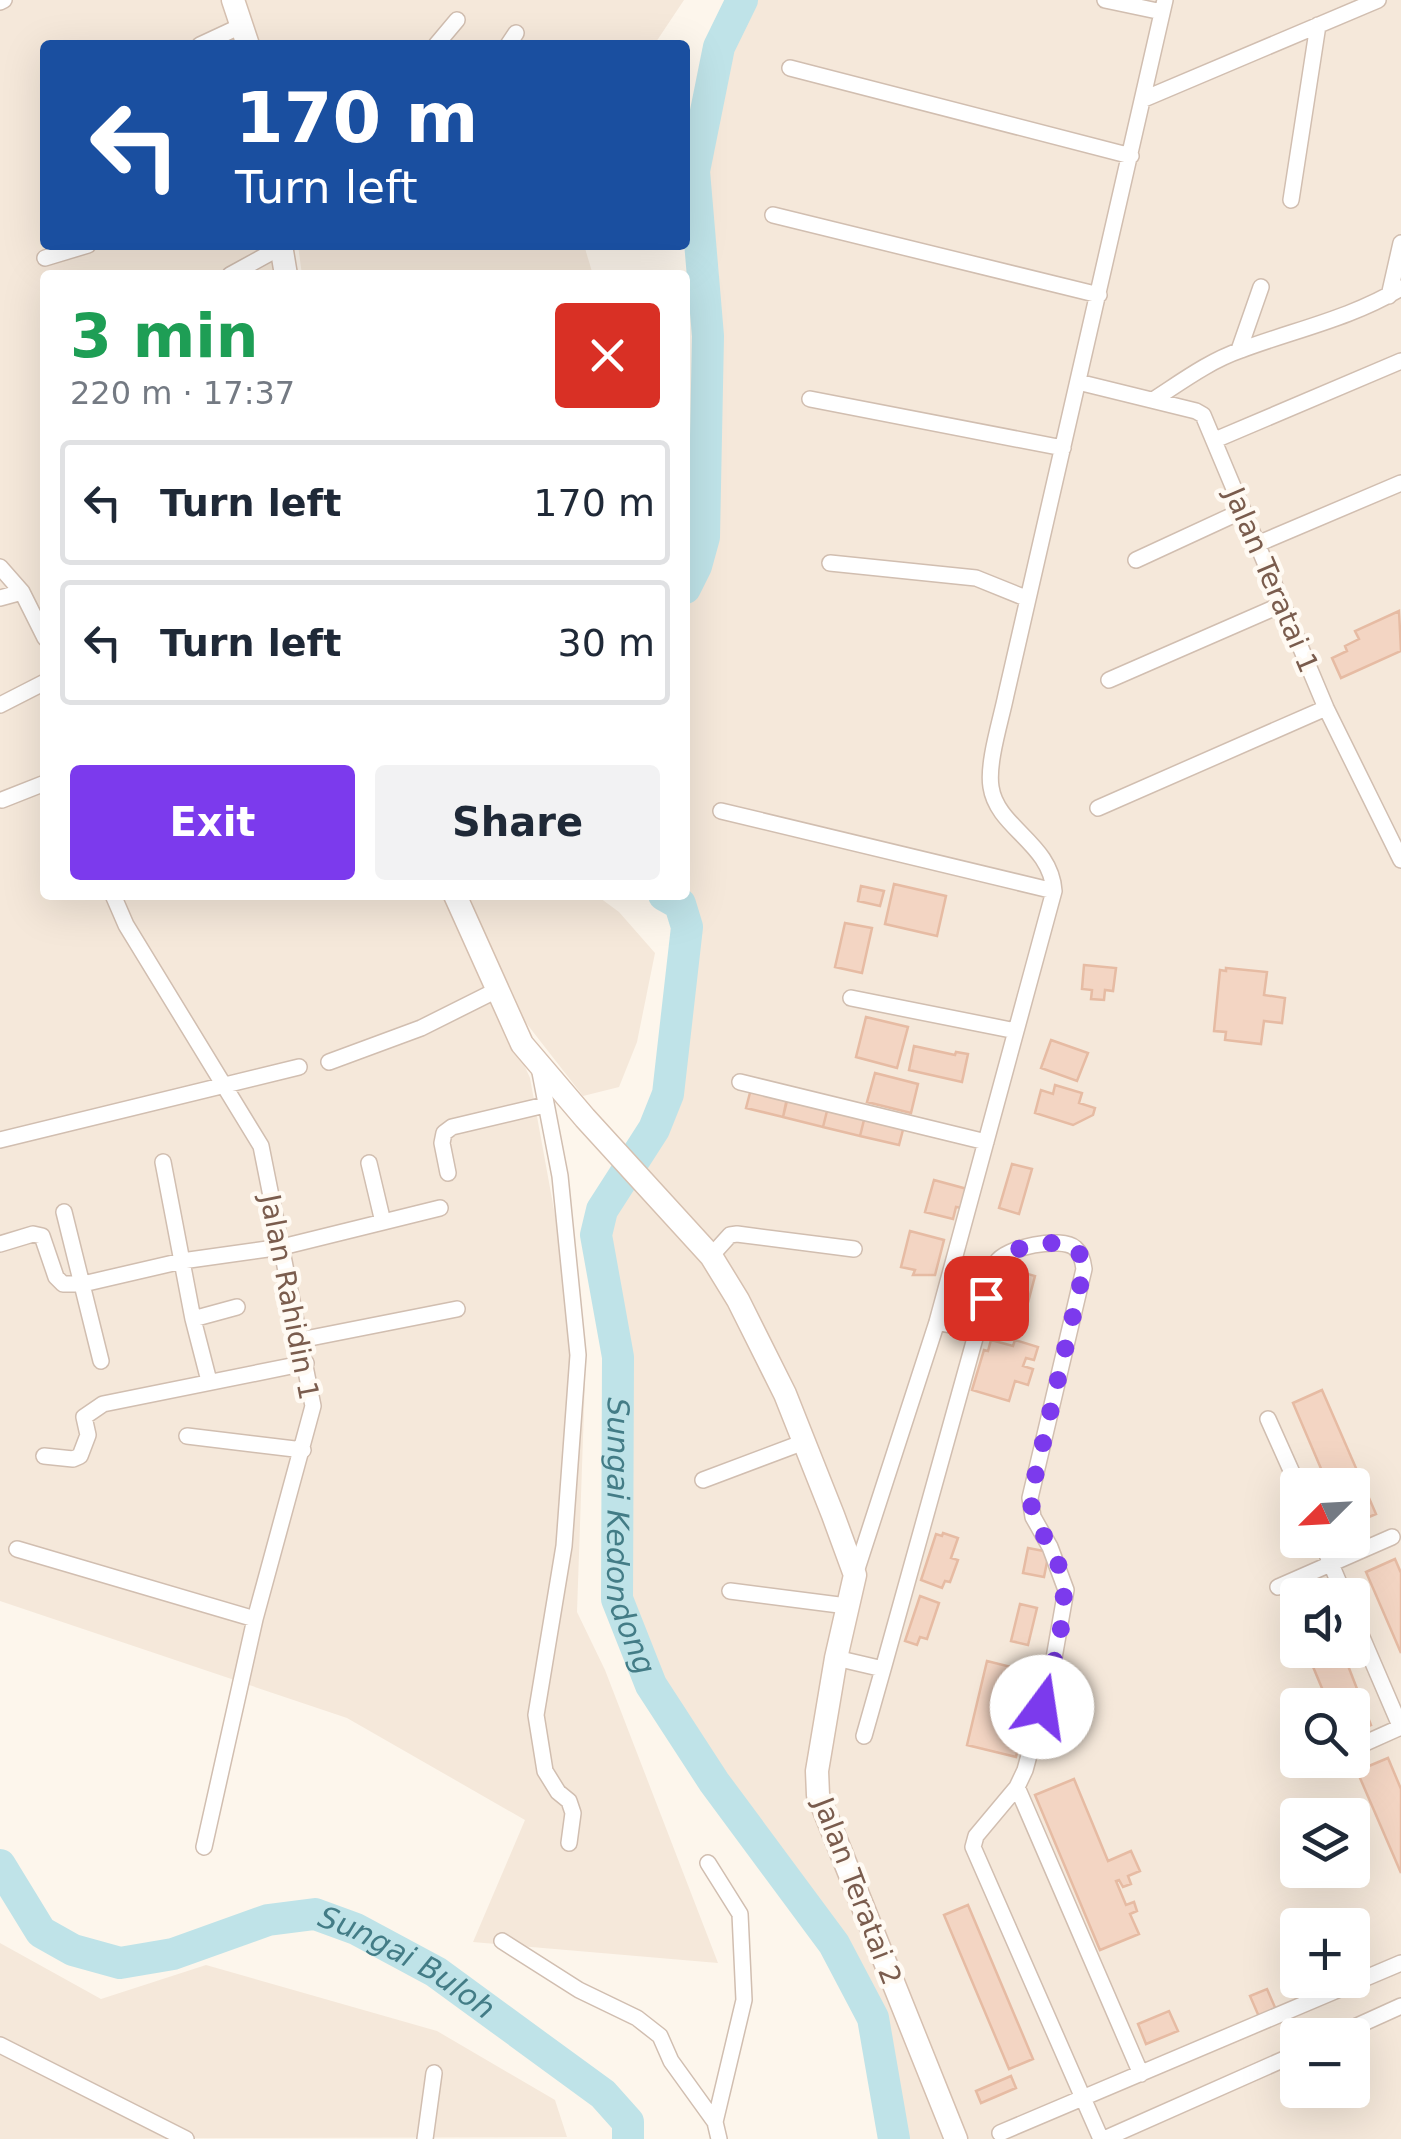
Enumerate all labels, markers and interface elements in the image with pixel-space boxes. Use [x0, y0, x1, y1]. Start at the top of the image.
text: 170 m [235, 77, 478, 159]
icon: left [70, 80, 200, 210]
text: Turn left [235, 161, 418, 214]
text: 3 min [70, 301, 258, 371]
button: close [555, 303, 660, 408]
text: 220 m · 17:37 [70, 374, 295, 412]
icon: left [75, 475, 130, 530]
text: Turn left [160, 481, 341, 525]
text: 170 m [533, 481, 655, 525]
street label: Jalan Teratai 1 [1217, 481, 1325, 678]
icon: left [75, 615, 130, 670]
text: Turn left [160, 621, 341, 665]
text: 30 m [558, 621, 655, 665]
button: Exit [70, 765, 355, 880]
button: Share [375, 765, 660, 880]
street label: Jalan Rahidin 1 [253, 1190, 326, 1403]
pin [944, 1256, 1029, 1341]
icon: arrive [959, 1271, 1014, 1326]
water label: Sungai Kedondong [600, 1397, 663, 1679]
north arrow [1280, 1468, 1370, 1558]
map controls [1280, 1468, 1370, 2108]
button: sound [1280, 1578, 1370, 1668]
position arrow [990, 1655, 1094, 1759]
button: search [1280, 1688, 1370, 1778]
street label: Jalan Teratai 2 [806, 1791, 908, 1989]
button: layers [1280, 1798, 1370, 1888]
water label: Sungai Buloh [314, 1899, 502, 2026]
button: + [1280, 1908, 1370, 1998]
button: − [1280, 2018, 1370, 2108]

